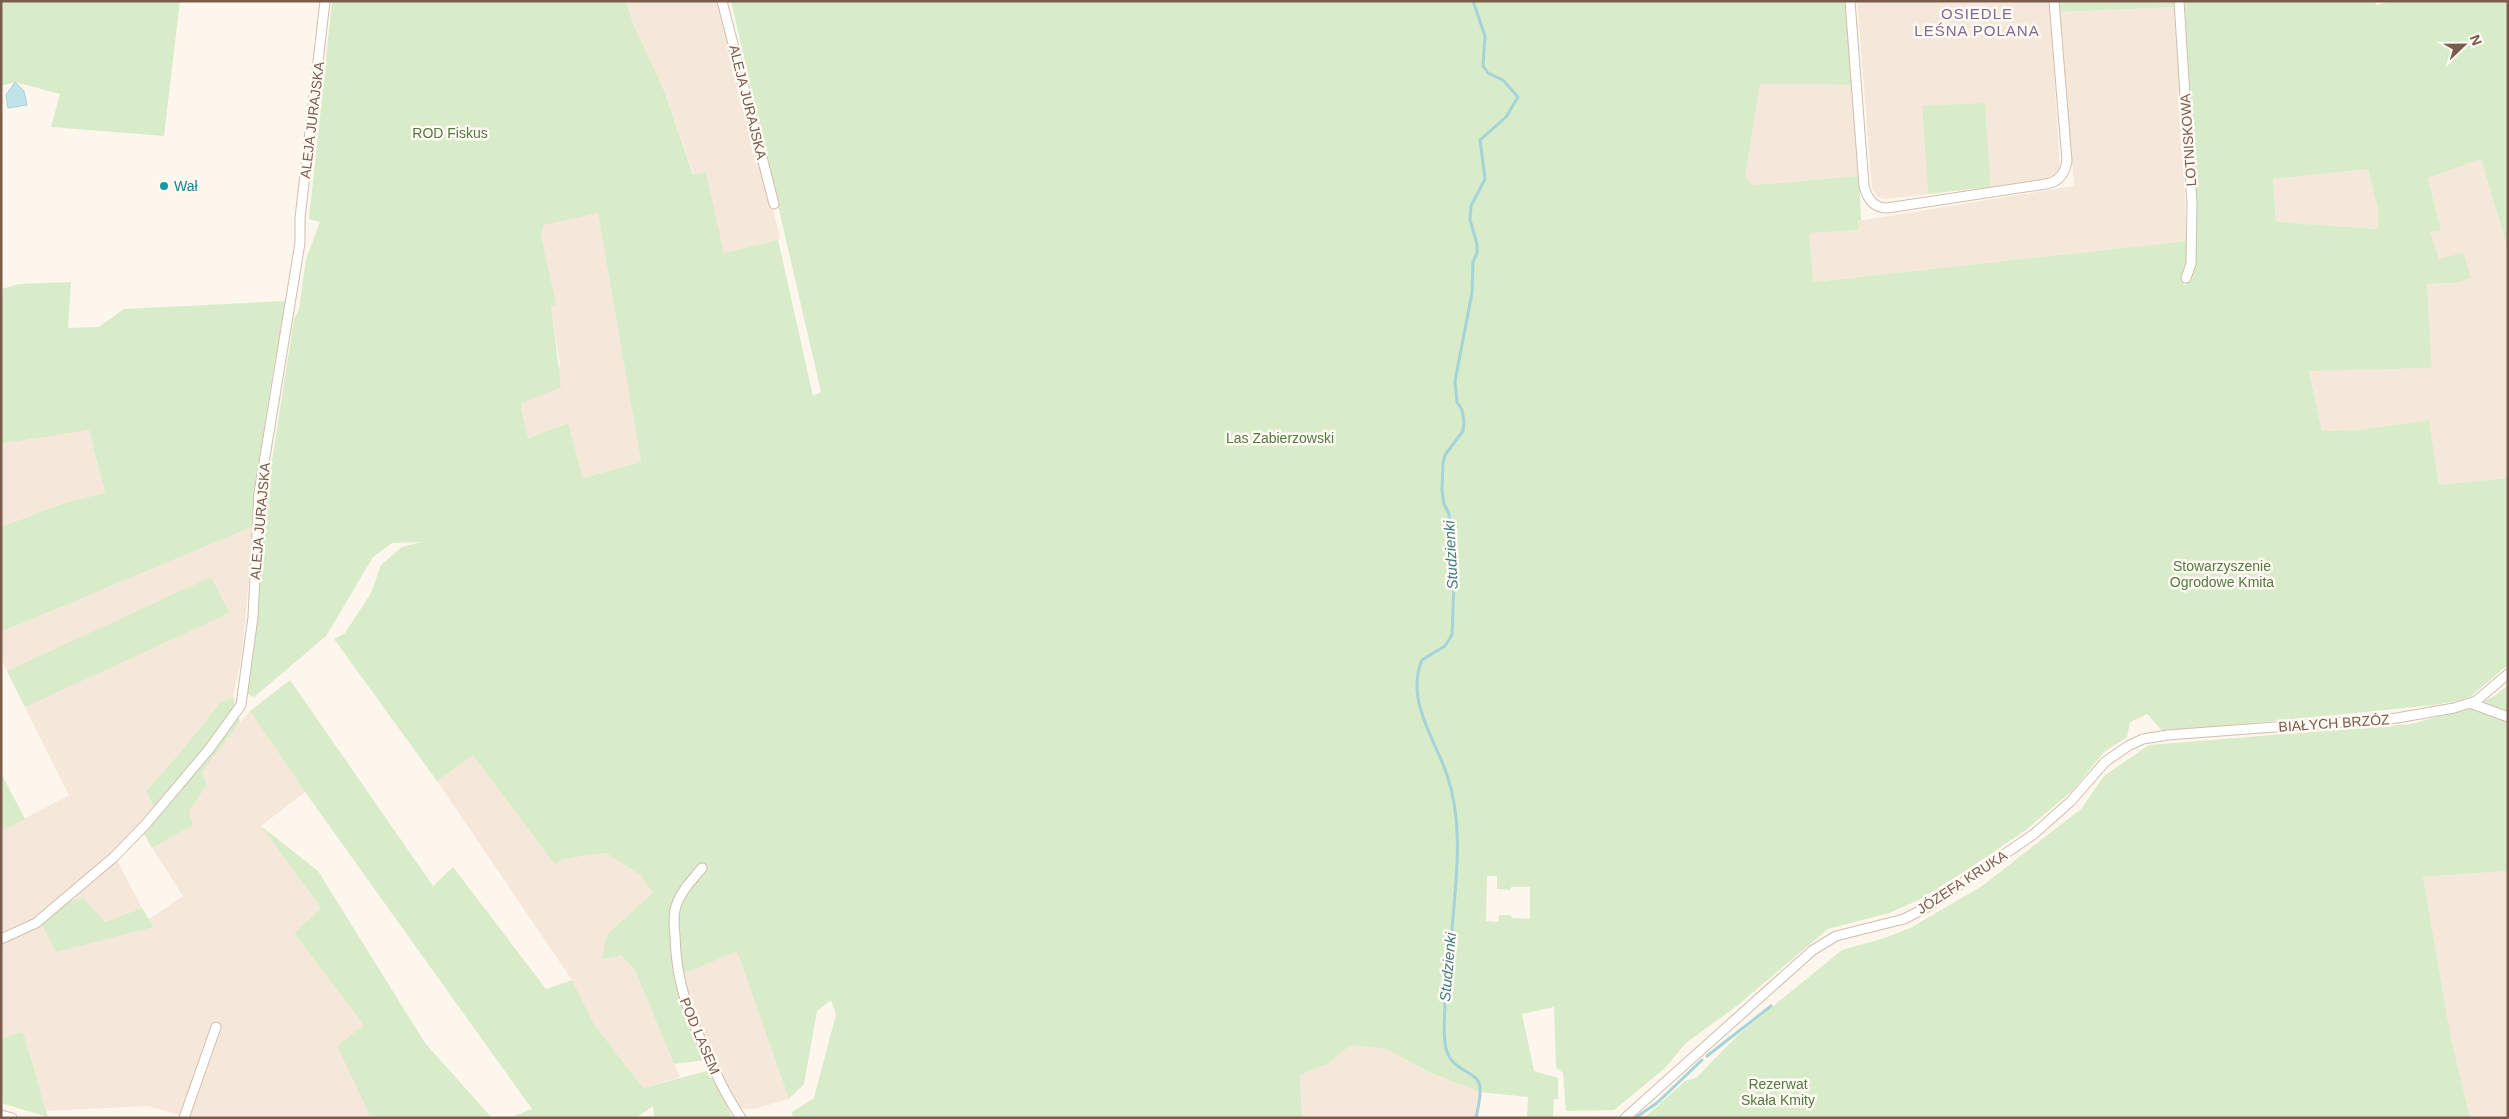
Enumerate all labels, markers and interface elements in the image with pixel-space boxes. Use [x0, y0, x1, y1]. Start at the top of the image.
district label: OSIEDLE LEŚNA POLANA [1914, 5, 2040, 39]
north arrow [2439, 20, 2489, 70]
text: N [2467, 32, 2485, 48]
street label: ALEJA JURAJSKA [726, 43, 770, 162]
street label: ALEJA JURAJSKA [297, 60, 327, 179]
street label: LOTNISKOWA [2177, 92, 2199, 187]
park label: ROD Fiskus [412, 125, 488, 141]
place label: Wał [174, 178, 198, 194]
marker: Wał [158, 180, 170, 192]
park label: Las Zabierzowski [1226, 430, 1334, 446]
street label: ALEJA JURAJSKA [247, 461, 273, 580]
water label: Studzienki [1440, 519, 1461, 590]
park label: Stowarzyszenie Ogrodowe Kmita [2170, 558, 2274, 590]
street label: BIAŁYCH BRZÓZ [2278, 711, 2390, 735]
street label: JÓZEFA KRUKA [1914, 847, 2011, 917]
water label: Studzienki [1436, 931, 1459, 1002]
street label: POD LASEM [677, 995, 723, 1077]
park label: Rezerwat Skała Kmity [1741, 1076, 1815, 1108]

